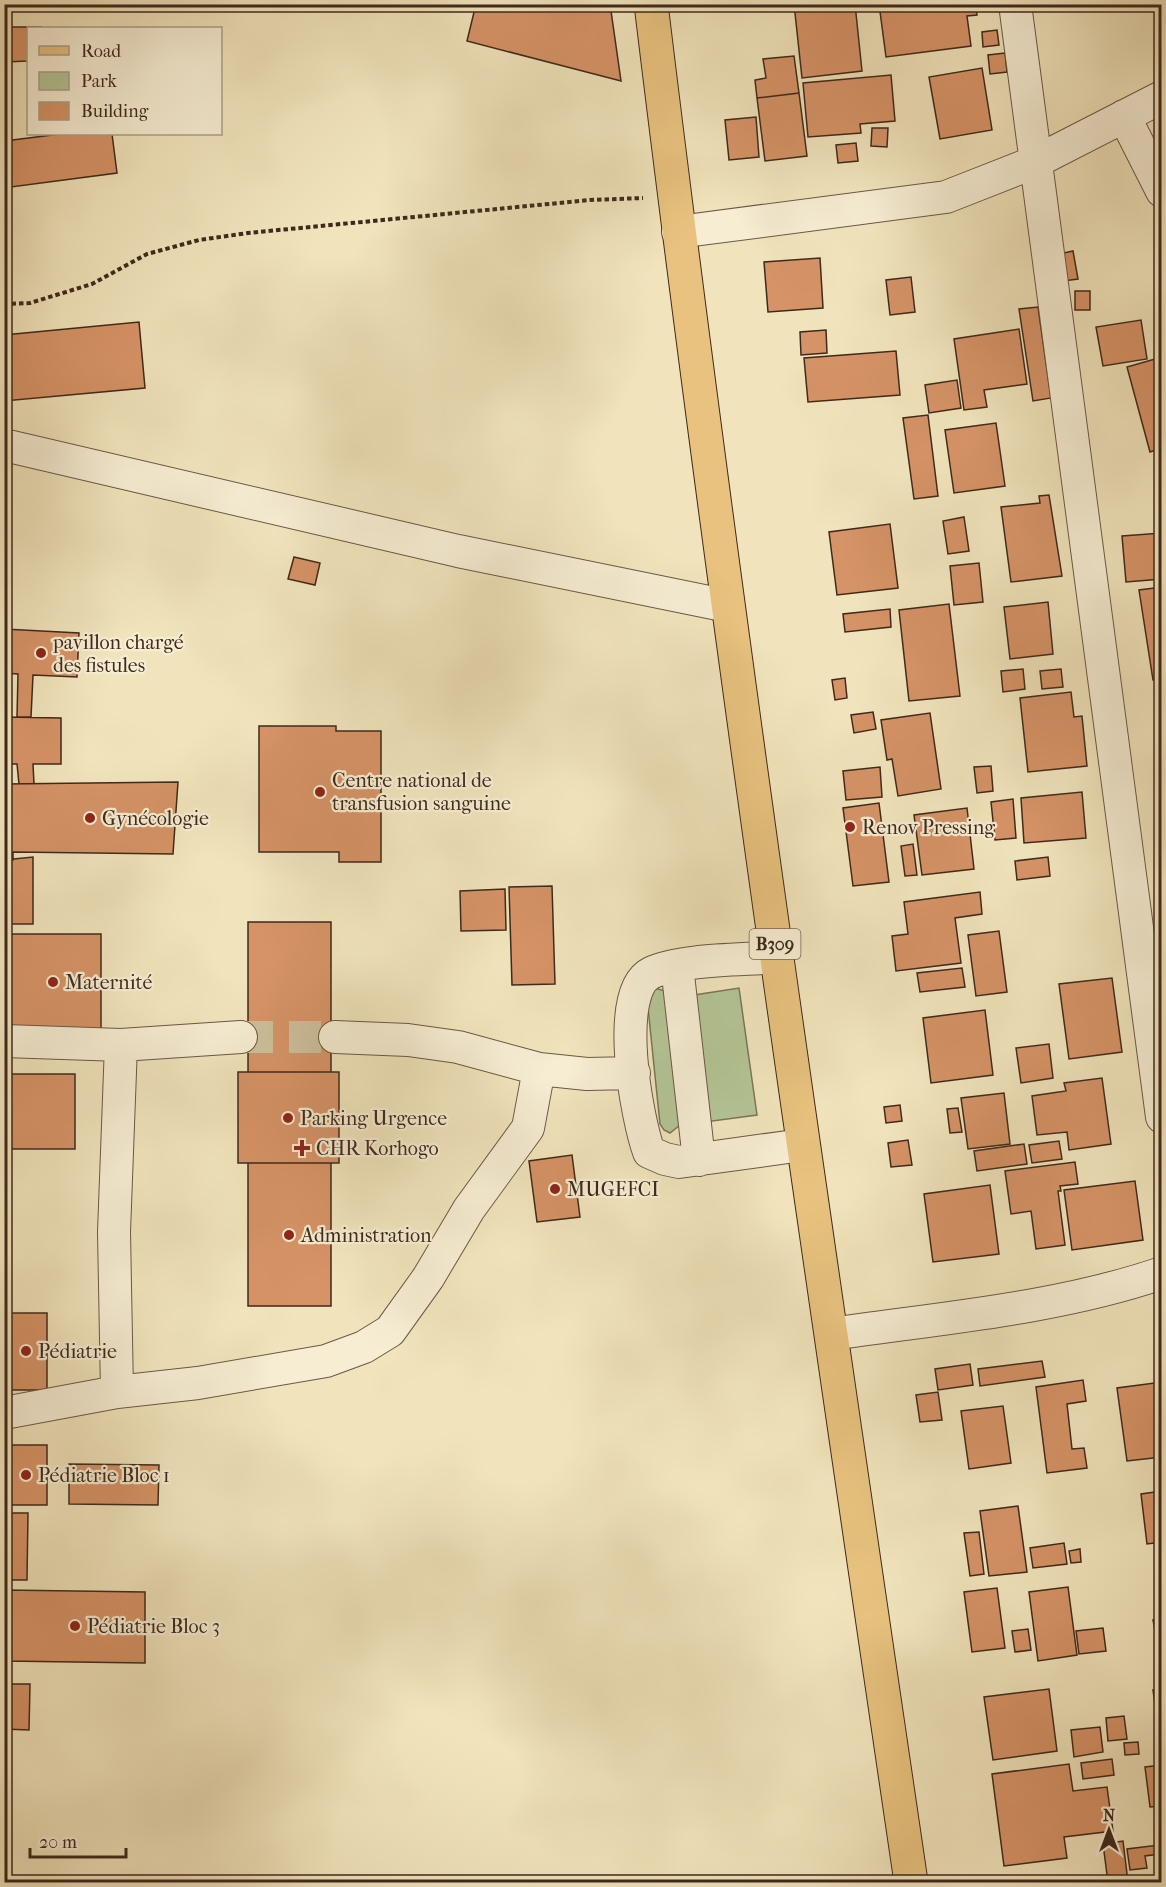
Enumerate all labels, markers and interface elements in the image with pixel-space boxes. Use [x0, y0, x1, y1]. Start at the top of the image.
legend [27, 27, 222, 135]
text: Road [81, 41, 121, 62]
text: Park [81, 71, 118, 92]
text: Building [81, 101, 149, 122]
place label: pavillon chargé des fistules [52, 631, 184, 677]
marker: pavillon chargé des fistules [34, 646, 48, 660]
place label: Centre national de transfusion sanguine [332, 769, 511, 815]
marker: Centre national de transfusion sanguine [313, 785, 327, 799]
place label: Gynécologie [102, 807, 209, 830]
marker: Gynécologie [83, 811, 97, 825]
place label: Renov Pressing [862, 816, 995, 839]
marker: Renov Pressing [843, 820, 857, 834]
road number: B309 [750, 929, 800, 959]
place label: Maternité [65, 971, 153, 994]
marker: Maternité [46, 975, 60, 989]
place label: Parking Urgence [300, 1107, 447, 1130]
marker: Parking Urgence [281, 1111, 295, 1125]
place label: CHR Korhogo [316, 1137, 439, 1160]
marker: CHR Korhogo [293, 1139, 311, 1157]
place label: MUGEFCI [567, 1178, 659, 1201]
marker: MUGEFCI [548, 1182, 562, 1196]
place label: Administration [300, 1224, 432, 1247]
marker: Administration [282, 1228, 296, 1242]
place label: Pédiatrie [38, 1340, 117, 1363]
marker: Pédiatrie [19, 1344, 33, 1358]
place label: Pédiatrie Bloc 1 [38, 1464, 170, 1487]
marker: Pédiatrie Bloc 1 [19, 1468, 33, 1482]
place label: Pédiatrie Bloc 3 [87, 1615, 220, 1638]
marker: Pédiatrie Bloc 3 [68, 1619, 82, 1633]
north arrow [1079, 1800, 1139, 1860]
text: N [1103, 1806, 1116, 1825]
scale bar [30, 1821, 126, 1859]
text: 20 m [39, 1832, 77, 1853]

